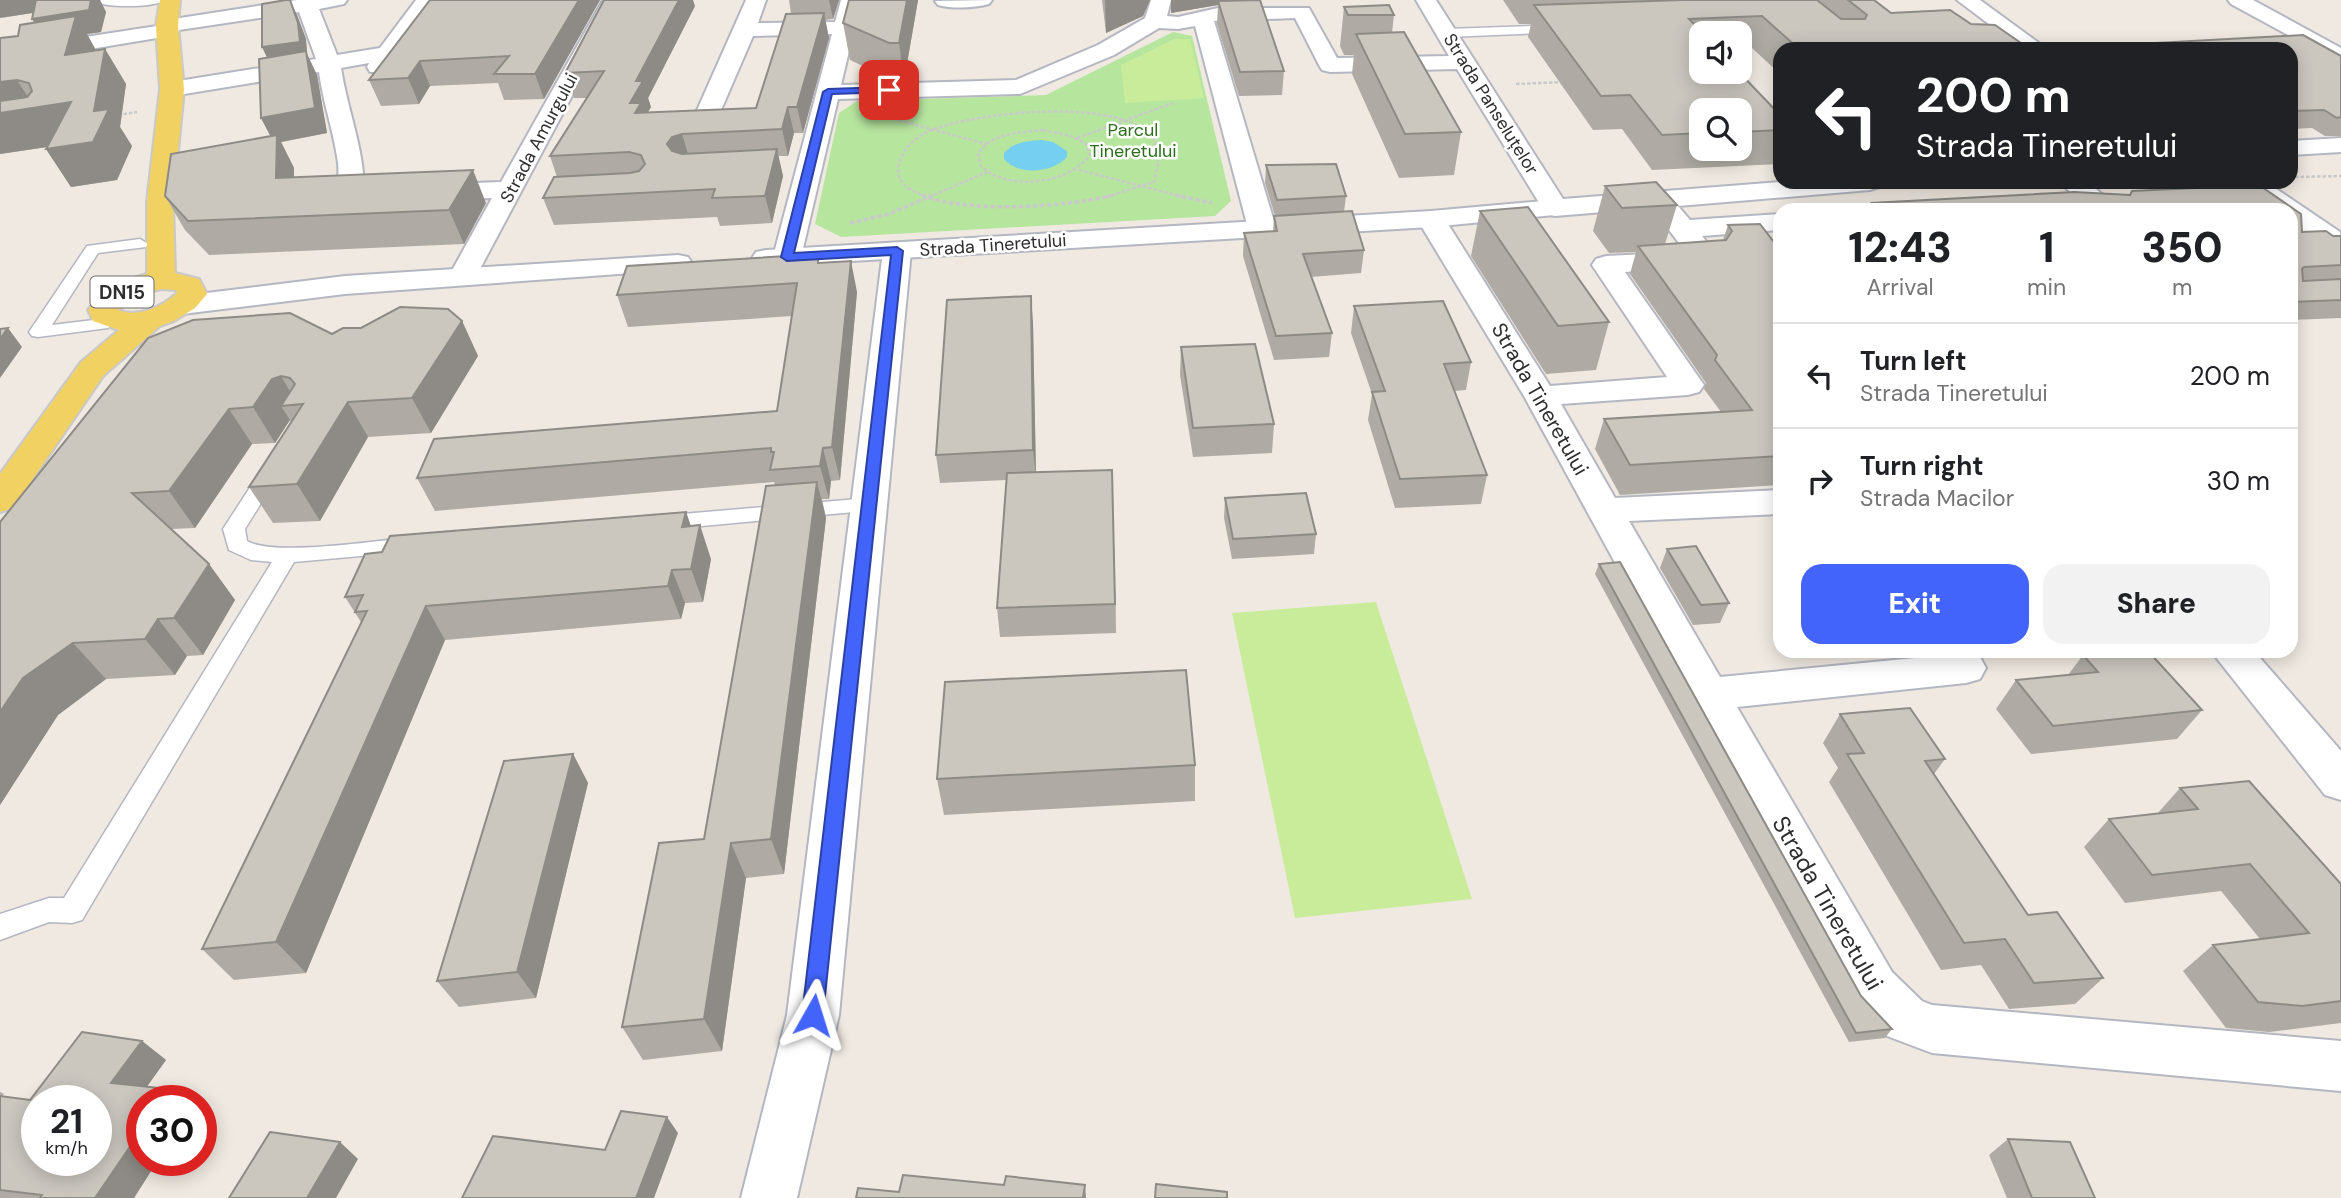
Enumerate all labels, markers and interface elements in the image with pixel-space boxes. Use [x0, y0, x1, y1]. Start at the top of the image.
map controls [1689, 21, 1752, 161]
button: sound [1689, 21, 1752, 84]
street label: Strada Panseluțelor [1438, 29, 1544, 179]
pin [859, 60, 919, 120]
text: 200 m [1916, 63, 2071, 127]
street label: Strada Amurgului [495, 69, 583, 207]
icon: left [1801, 70, 1892, 161]
icon: arrive [870, 71, 908, 109]
button: search [1689, 98, 1752, 161]
park label: Parcul Tineretului [1089, 118, 1177, 163]
text: Strada Tineretului [1916, 125, 2177, 167]
text: 12:43 [1848, 220, 1952, 275]
text: 1 [2039, 220, 2054, 275]
text: 350 [2142, 220, 2223, 275]
street label: Strada Tineretului [919, 228, 1067, 262]
text: Arrival [1867, 272, 1934, 302]
text: min [2027, 272, 2066, 302]
text: m [2172, 272, 2192, 302]
road number: DN15 [90, 276, 154, 308]
street label: Strada Tineretului [1485, 318, 1595, 480]
text: Turn left [1860, 344, 1967, 378]
icon: left [1801, 357, 1839, 395]
text: 200 m [2190, 359, 2270, 393]
text: Strada Tineretului [1860, 378, 2048, 408]
text: Turn right [1860, 449, 1984, 483]
icon: right [1801, 462, 1839, 500]
text: 30 m [2207, 464, 2270, 498]
text: Strada Macilor [1860, 483, 2014, 513]
button: Exit [1801, 564, 2029, 644]
button: Share [2043, 564, 2270, 644]
street label: Strada Tineretului [1766, 810, 1890, 996]
position arrow [776, 978, 850, 1052]
speed limit sign: 30 [126, 1085, 217, 1176]
text: 21 [50, 1098, 83, 1144]
text: km/h [45, 1136, 88, 1160]

